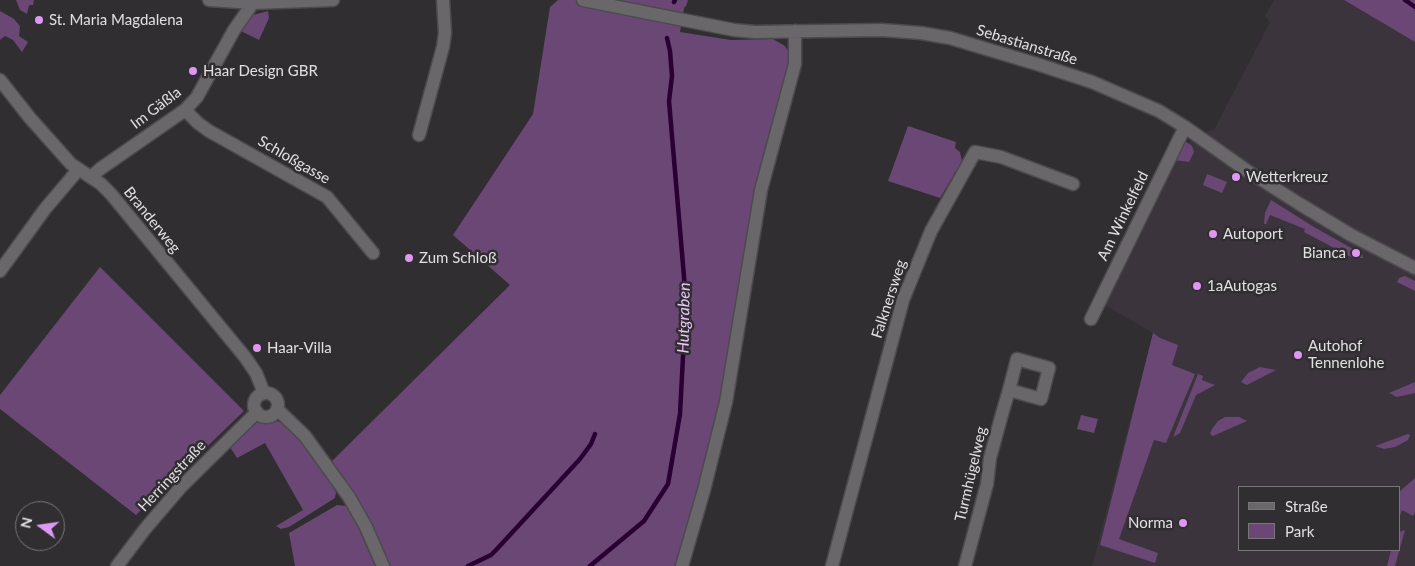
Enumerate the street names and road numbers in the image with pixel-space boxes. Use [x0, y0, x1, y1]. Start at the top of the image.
street label: Sebastianstraße [974, 21, 1080, 69]
street label: Im Gäßla [127, 83, 185, 133]
street label: Schloßgasse [255, 132, 333, 188]
street label: Am Winkelfeld [1094, 168, 1152, 264]
street label: Branderweg [120, 183, 184, 257]
street label: Falknersweg [868, 257, 910, 341]
street label: Turmhügelweg [951, 425, 991, 523]
street label: Herringstraße [134, 437, 210, 515]

